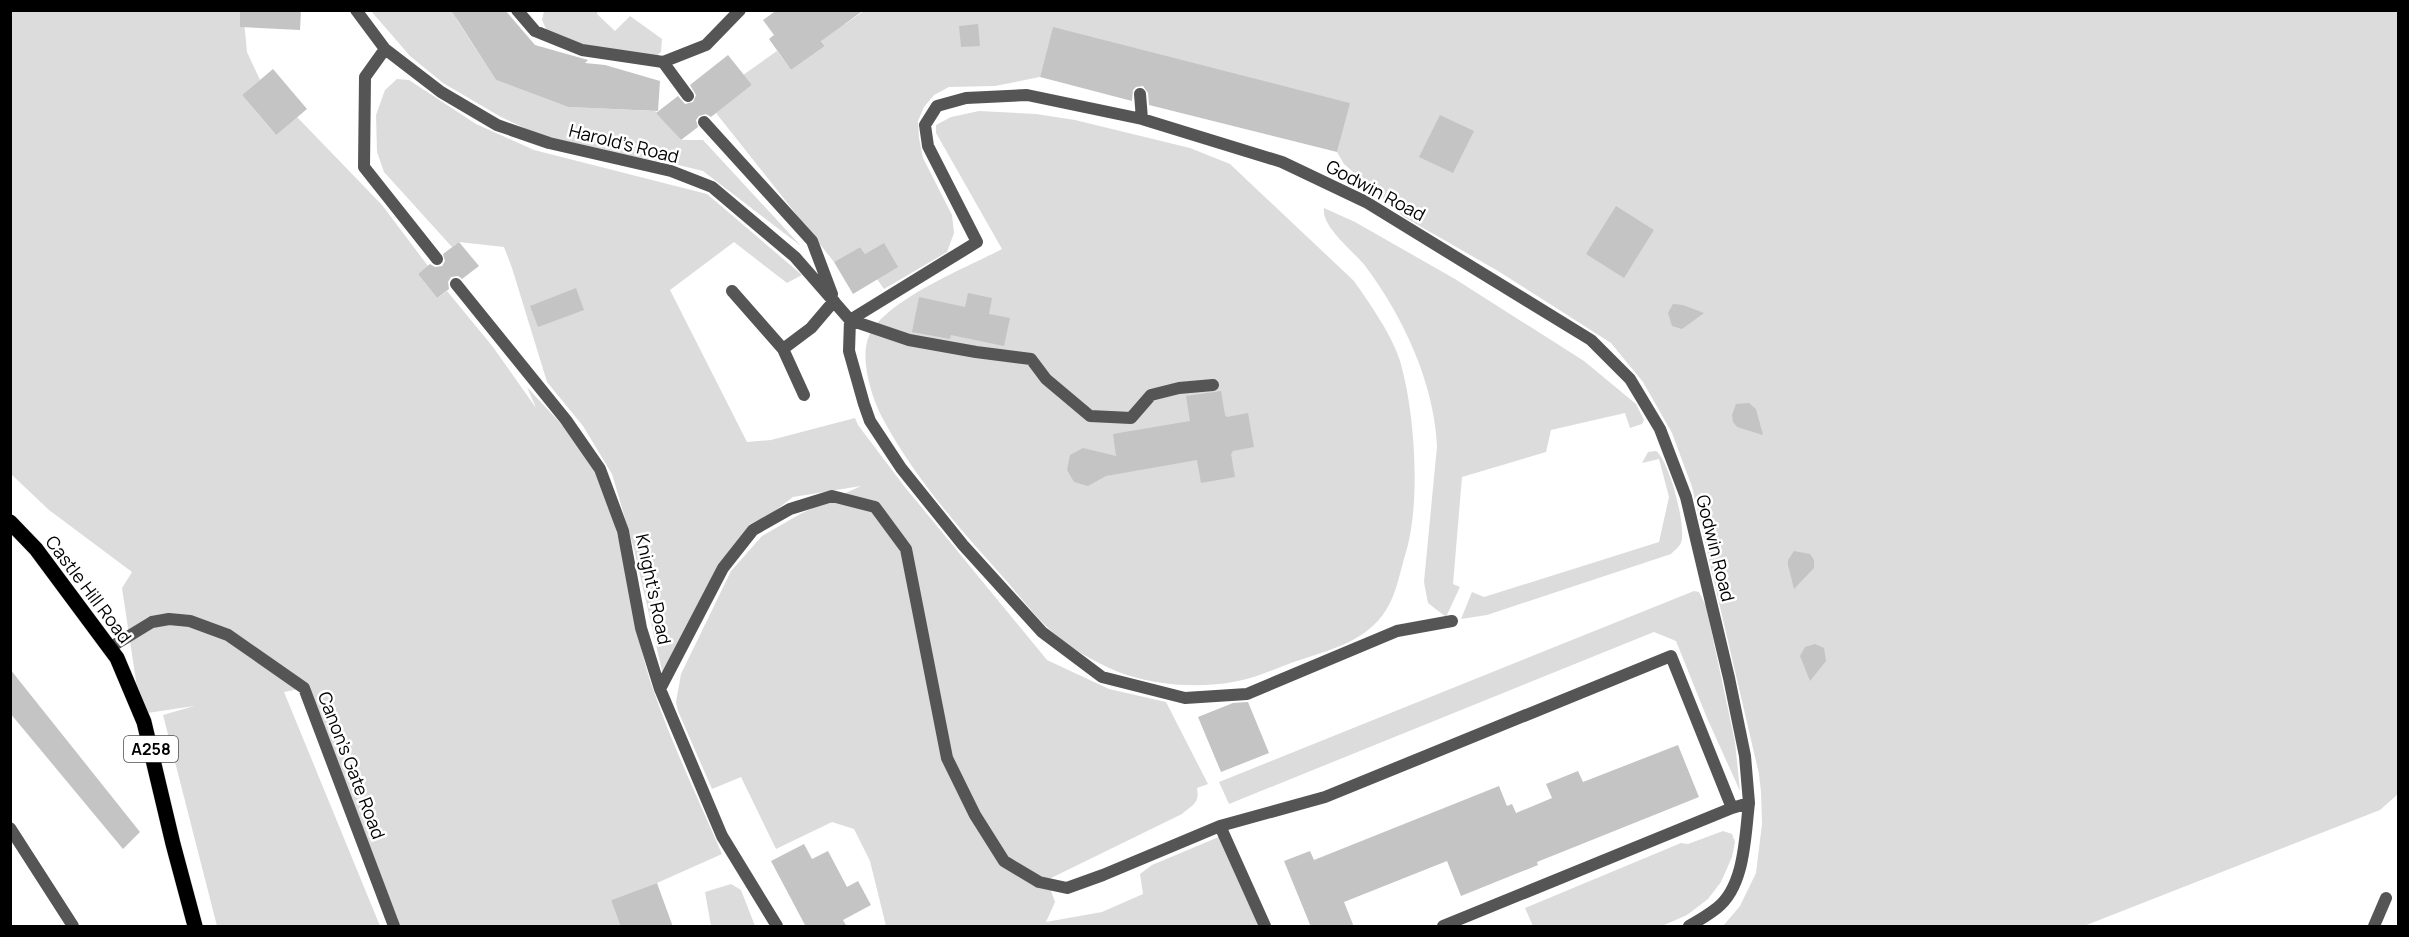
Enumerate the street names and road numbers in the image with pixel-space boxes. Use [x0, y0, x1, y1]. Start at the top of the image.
street label: Harold's Road [567, 118, 681, 168]
street label: Godwin Road [1322, 154, 1430, 226]
street label: Godwin Road [1691, 492, 1741, 604]
street label: Castle Hill Road [41, 530, 137, 648]
street label: Knight's Road [631, 532, 677, 646]
street label: Canon's Gate Road [313, 688, 391, 842]
road number: A258 [124, 736, 178, 762]

